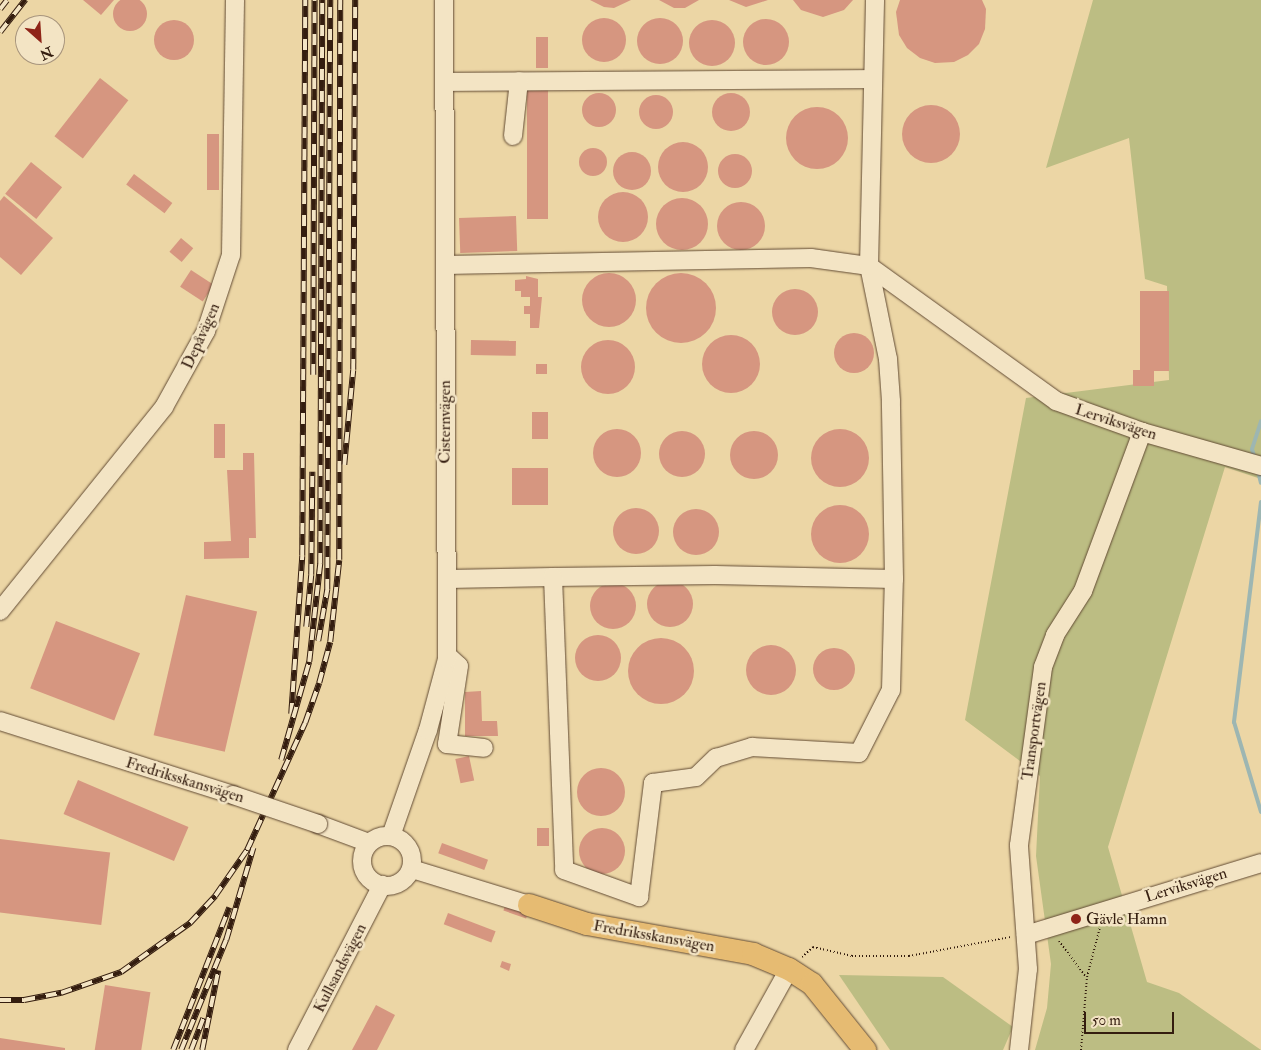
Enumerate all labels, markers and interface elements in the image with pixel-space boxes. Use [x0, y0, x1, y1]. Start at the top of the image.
north arrow [15, 15, 65, 65]
text: N [37, 43, 56, 63]
street label: Depåvägen [178, 300, 224, 372]
street label: Cisternvägen [435, 380, 455, 464]
street label: Lerviksvägen [1073, 400, 1159, 444]
street label: Transportvägen [1018, 680, 1050, 782]
street label: Fredriksskansvägen [123, 753, 247, 807]
street label: Lerviksvägen [1143, 863, 1229, 907]
place label: Gävle Hamn [1086, 909, 1167, 929]
marker: Gävle Hamn [1070, 913, 1082, 925]
street label: Fredriksskansvägen [592, 916, 716, 956]
street label: Kullsandsvägen [309, 920, 371, 1016]
scale bar [1086, 1002, 1176, 1034]
text: 50 m [1092, 1011, 1121, 1030]

